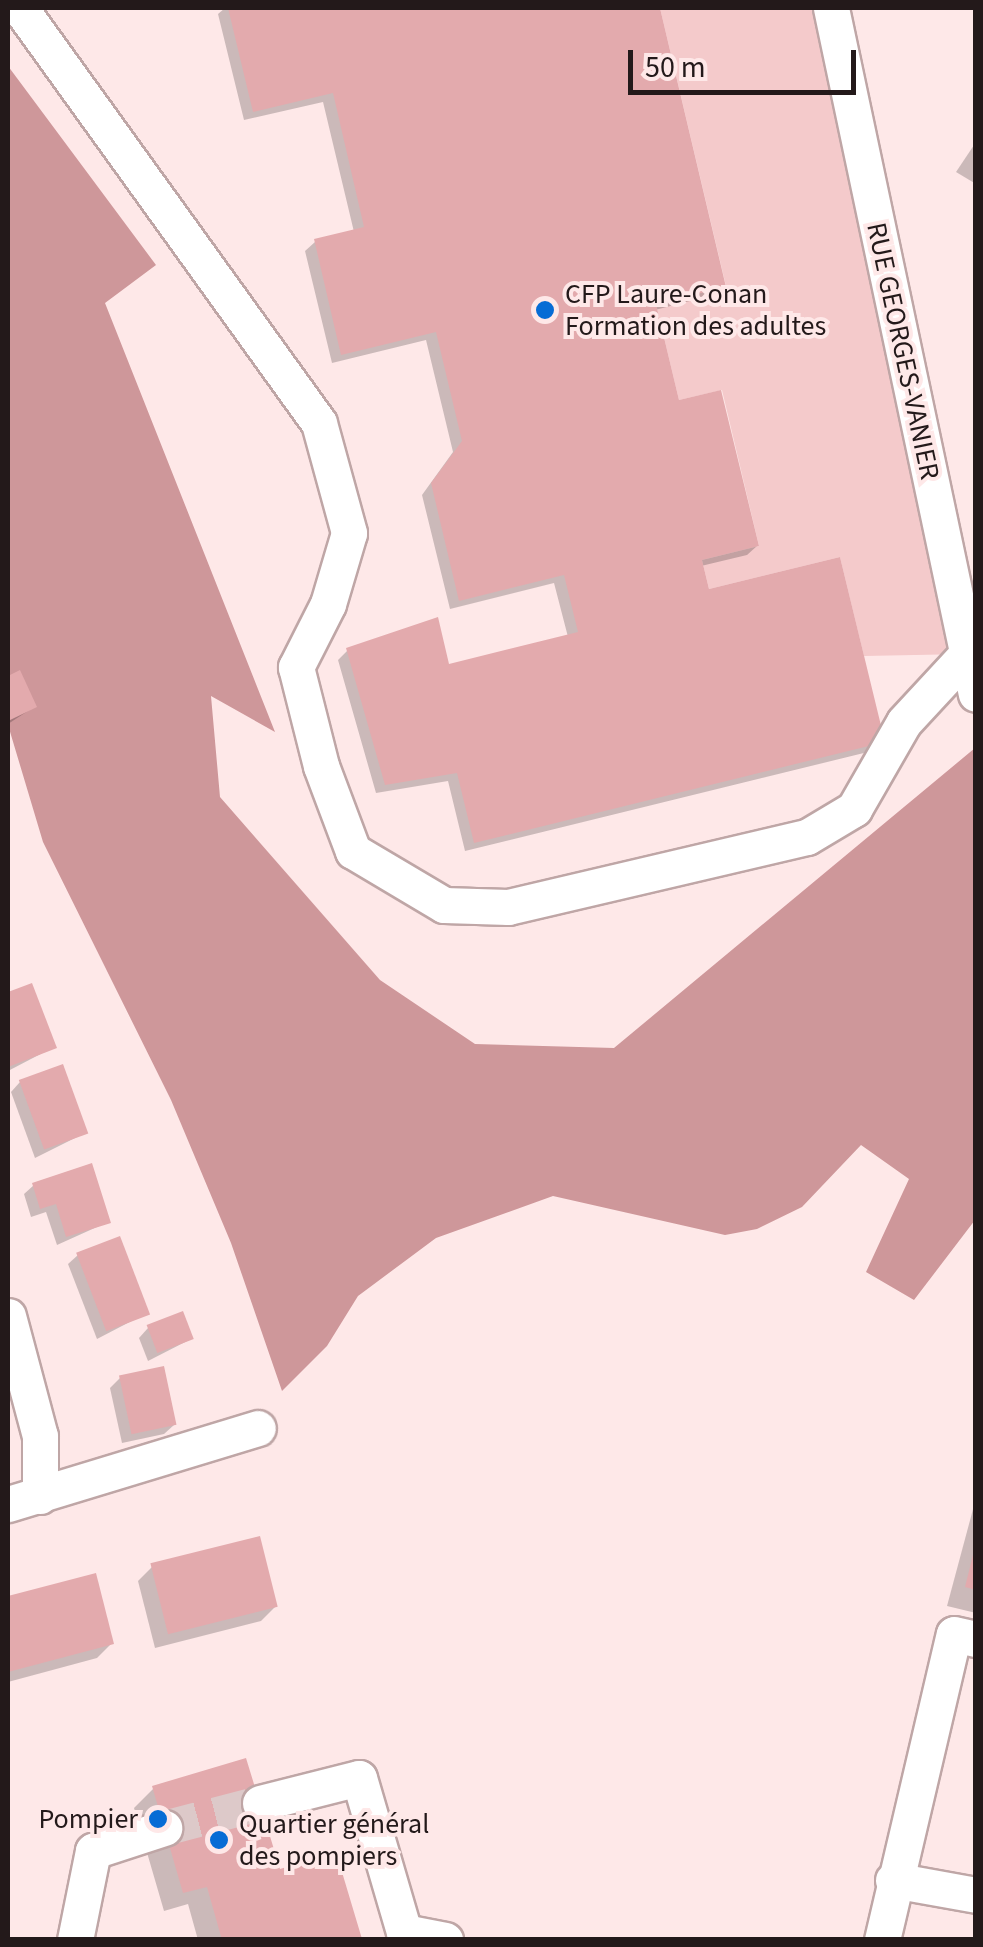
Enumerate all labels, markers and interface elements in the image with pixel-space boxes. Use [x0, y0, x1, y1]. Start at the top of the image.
scale bar [633, 30, 860, 92]
text: 50 m [645, 46, 706, 89]
street label: RUE GEORGES-VANIER [859, 219, 947, 483]
place label: CFP Laure-Conan Formation des adultes [565, 277, 826, 343]
marker: CFP Laure-Conan Formation des adultes [534, 299, 556, 321]
place label: Pompier [38, 1802, 138, 1836]
place label: Quartier général des pompiers [239, 1807, 429, 1873]
marker: Pompier [147, 1808, 169, 1830]
marker: Quartier général des pompiers [208, 1829, 230, 1851]

